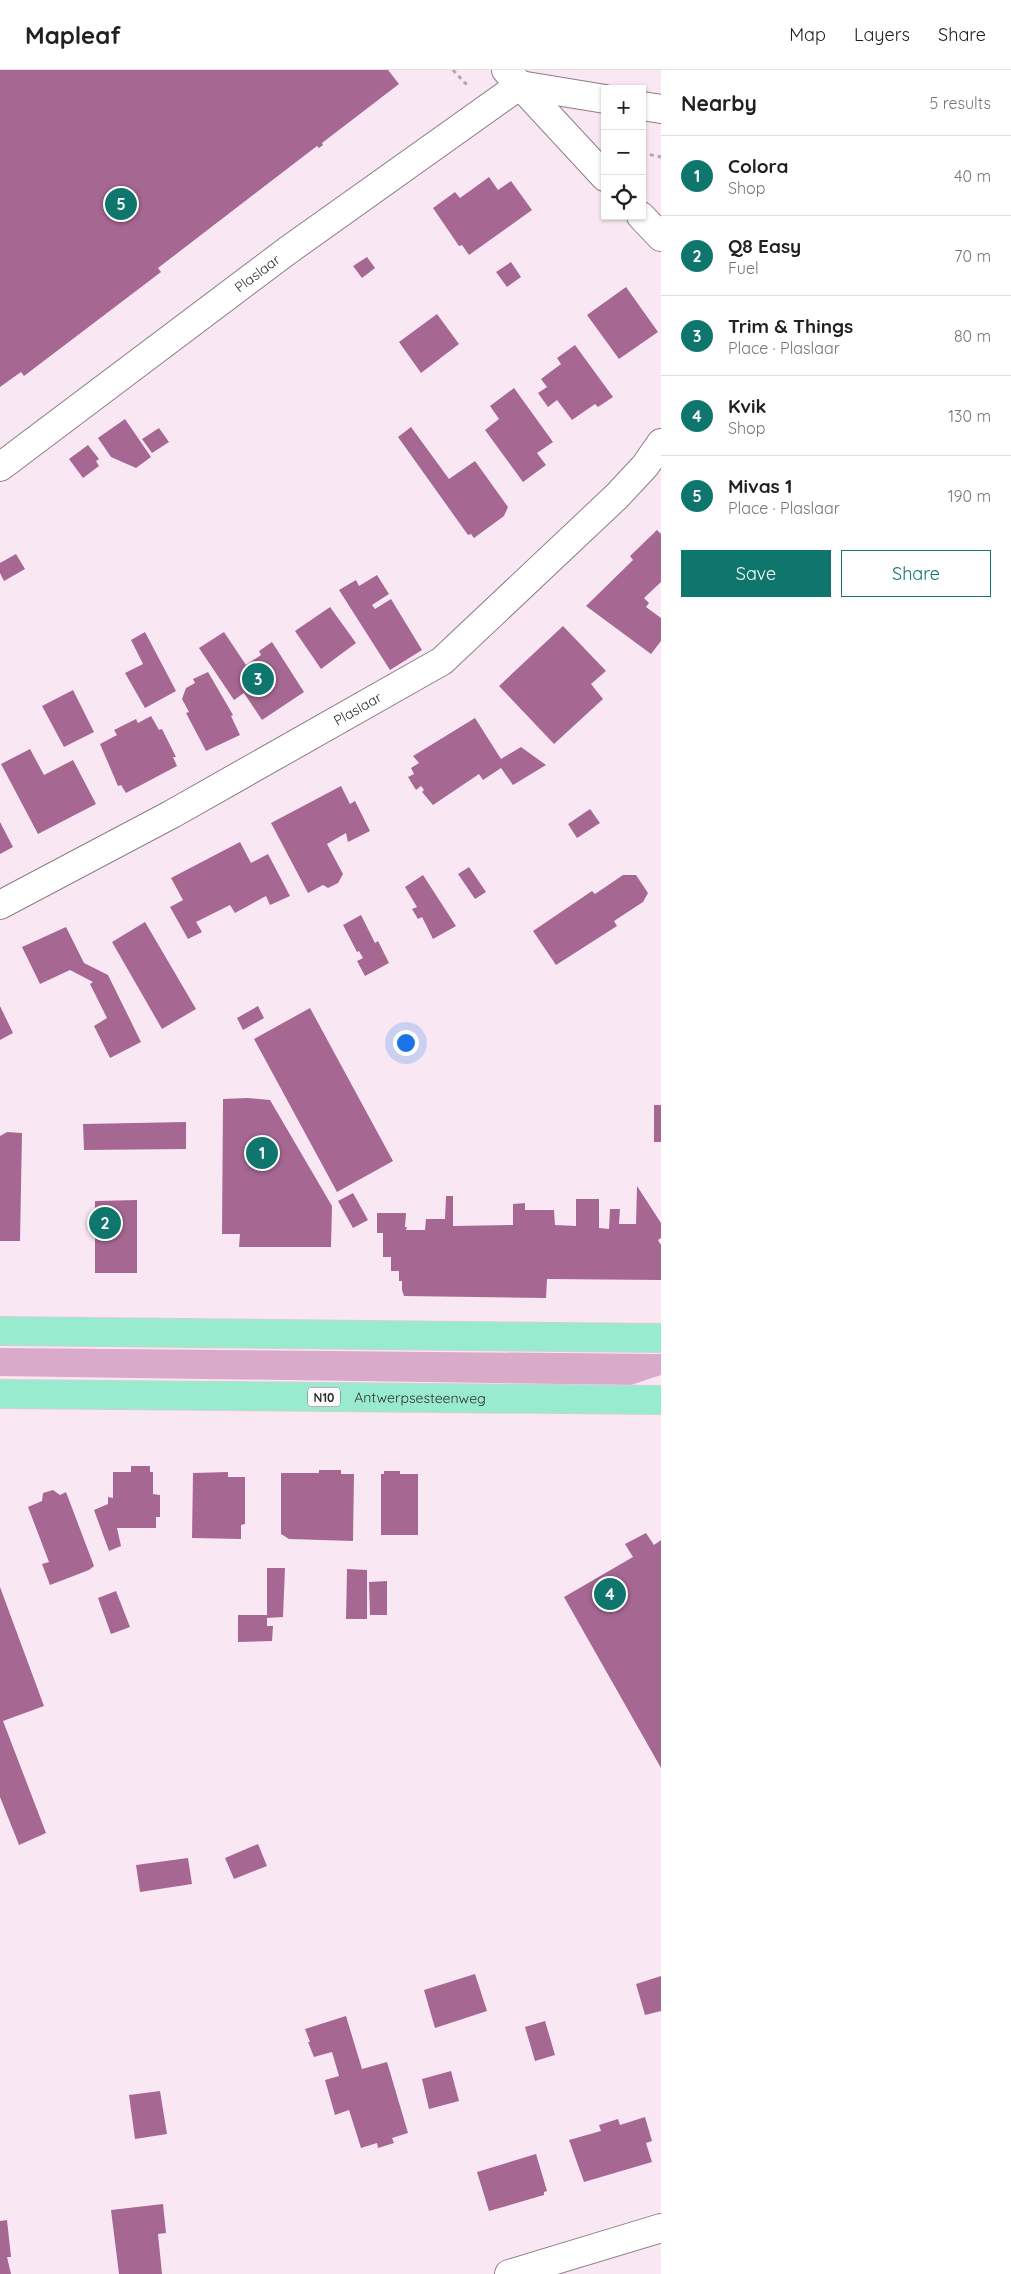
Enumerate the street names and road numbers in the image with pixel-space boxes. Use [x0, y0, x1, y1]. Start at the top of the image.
street label: Plaslaar [231, 250, 284, 296]
street label: Plaslaar [330, 688, 385, 730]
road number: N10 [308, 1388, 340, 1406]
street label: Antwerpsesteenweg [354, 1388, 486, 1407]

